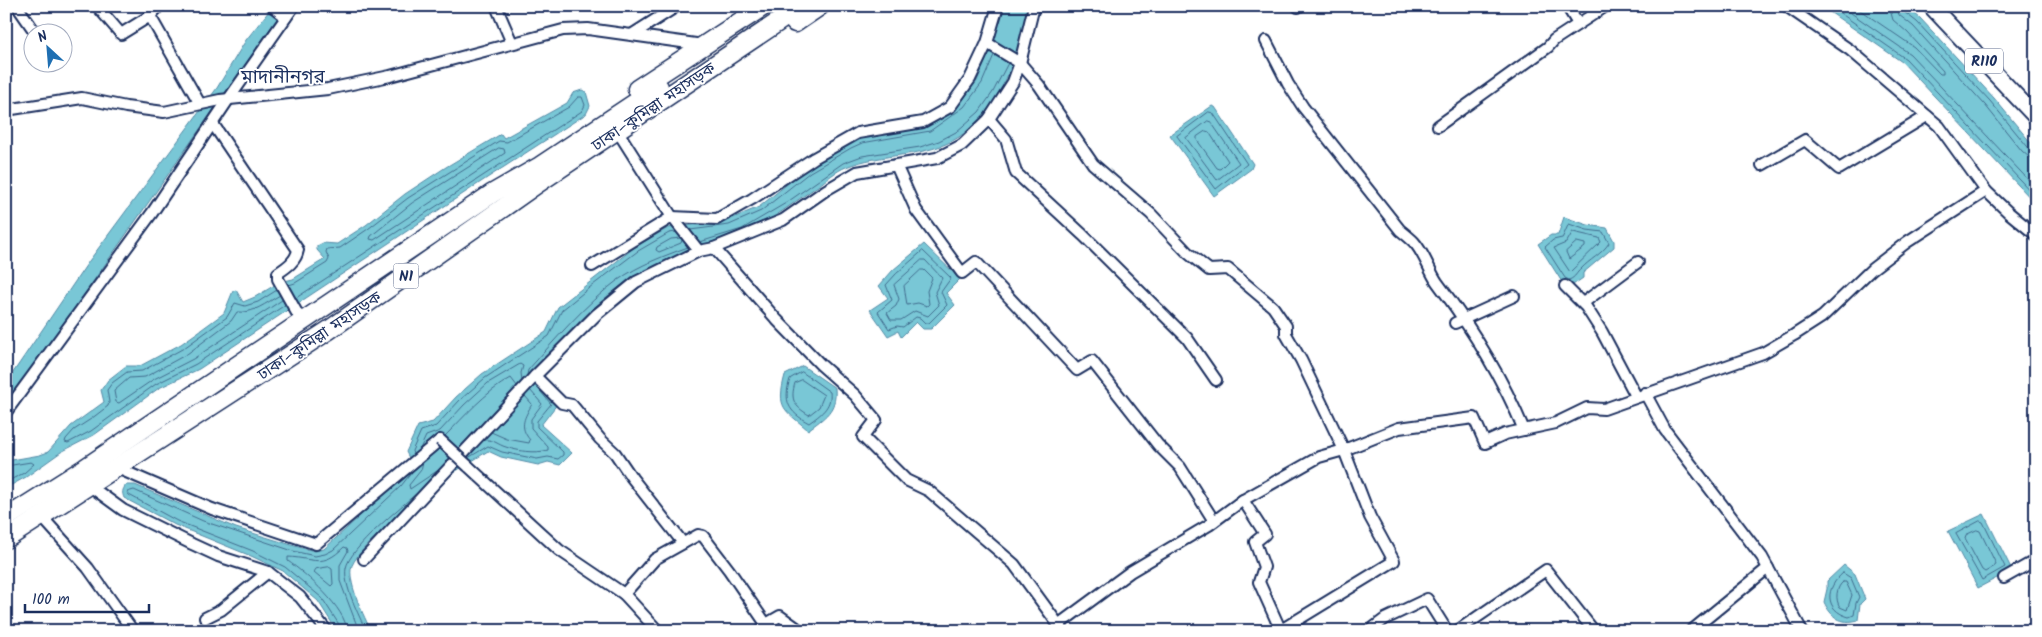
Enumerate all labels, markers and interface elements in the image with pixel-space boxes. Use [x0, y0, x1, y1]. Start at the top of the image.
north arrow [22, 22, 72, 72]
text: N [34, 25, 52, 49]
road number: R110 [1965, 48, 2003, 74]
street label: ঢাকা–কুমিল্লা মহাসড়ক [586, 56, 722, 159]
district label: মাদানীনগর [240, 63, 326, 93]
road number: N1 [394, 264, 418, 288]
street label: ঢাকা–কুমিল্লা মহাসড়ক [252, 285, 388, 388]
scale bar [25, 582, 149, 614]
text: 100 m [32, 588, 70, 612]

